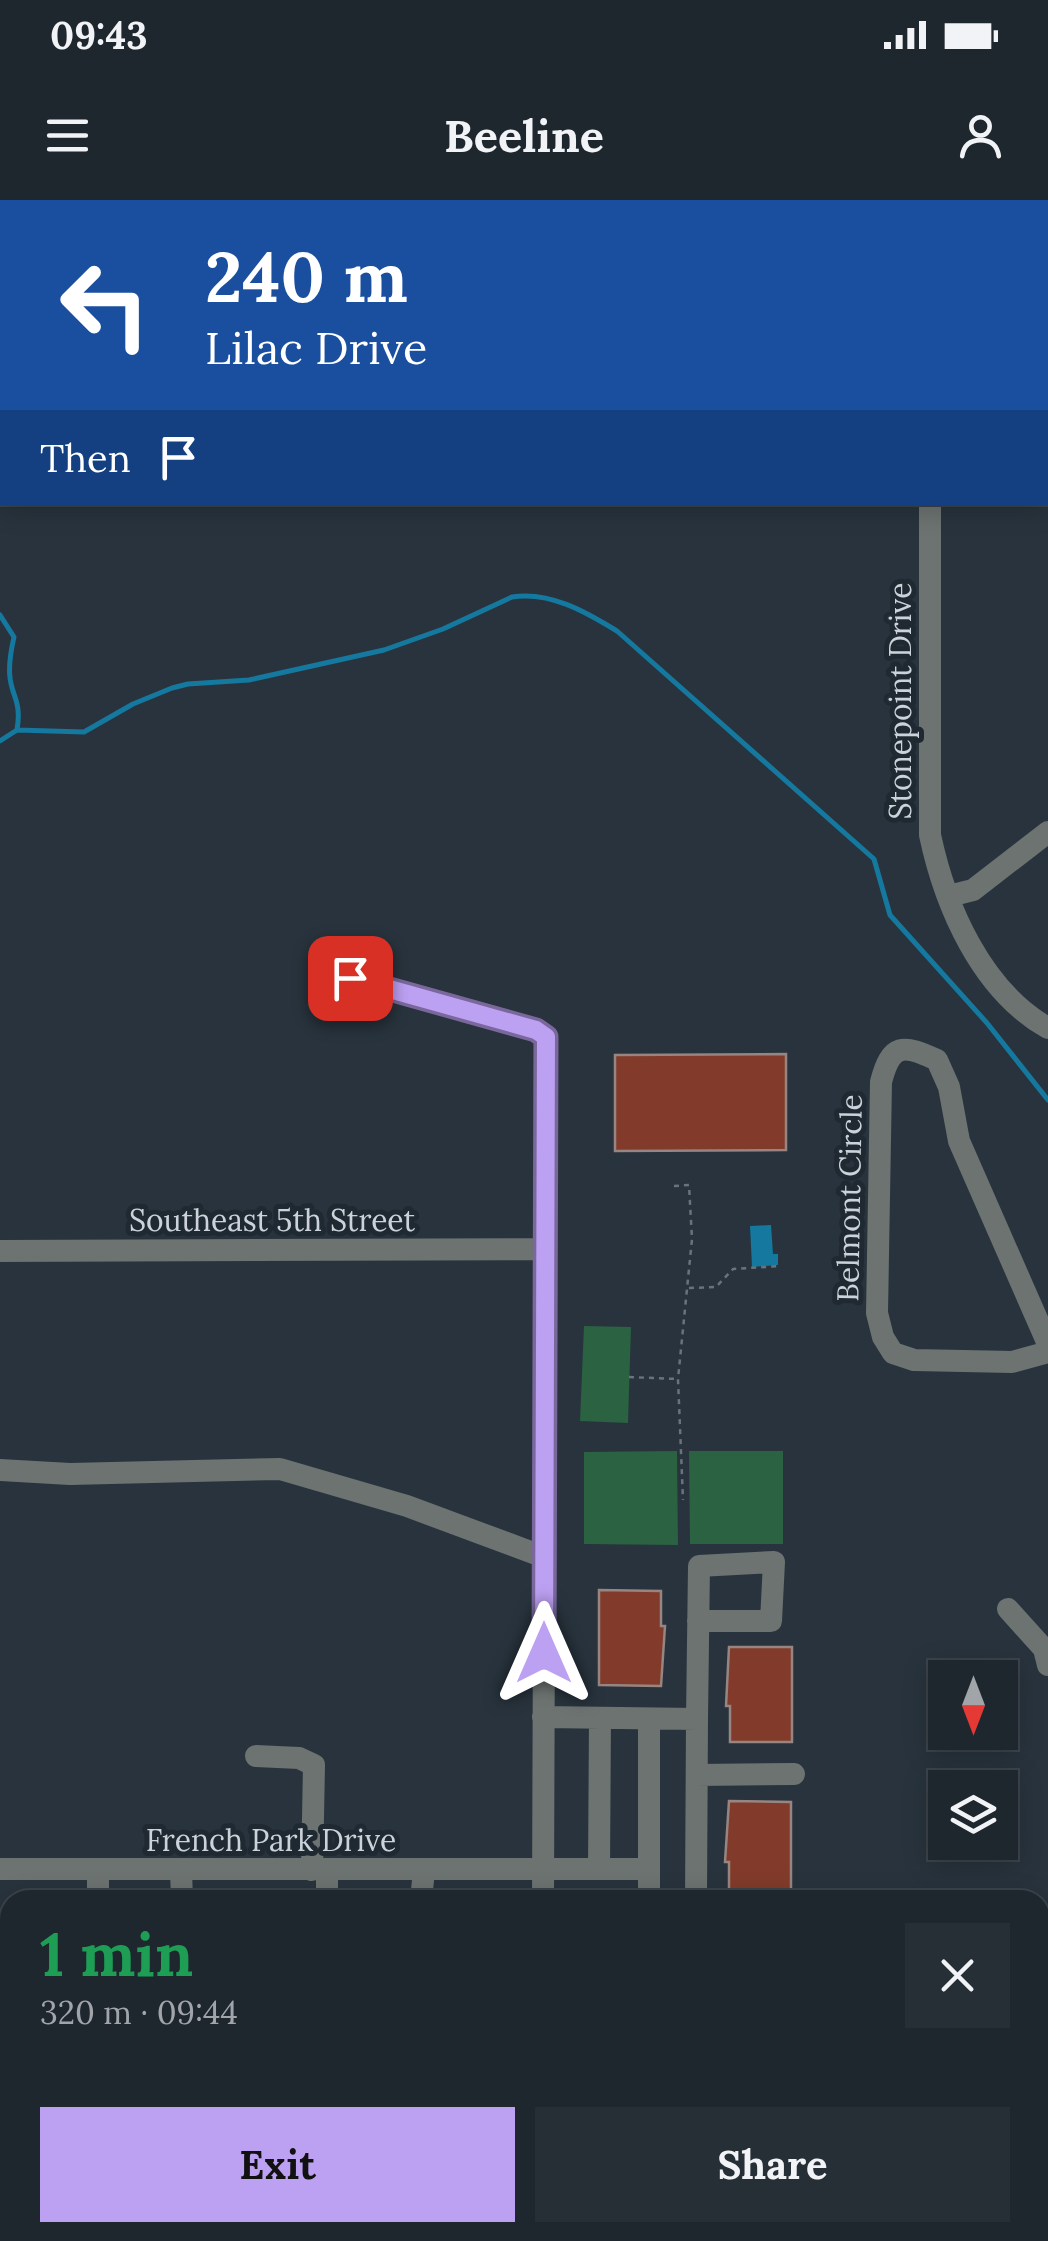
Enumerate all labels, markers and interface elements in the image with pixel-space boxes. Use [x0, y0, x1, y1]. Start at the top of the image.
text: 09:43 [50, 11, 148, 59]
text: Beeline [444, 107, 604, 164]
icon: menu [40, 108, 95, 163]
icon: person [953, 108, 1008, 163]
text: 240 m [205, 232, 408, 321]
icon: left [40, 240, 170, 370]
text: Lilac Drive [205, 319, 427, 376]
icon: arrive [151, 430, 206, 485]
text: Then [40, 434, 131, 482]
street label: Stonepoint Drive [881, 583, 919, 819]
pin [308, 936, 393, 1021]
icon: arrive [323, 951, 378, 1006]
street label: Belmont Circle [828, 1094, 870, 1302]
street label: Southeast 5th Street [129, 1201, 415, 1239]
position arrow [492, 1601, 596, 1705]
north arrow [928, 1660, 1018, 1750]
map controls [928, 1660, 1018, 1860]
button: layers [928, 1770, 1018, 1860]
street label: French Park Drive [146, 1821, 396, 1859]
text: 1 min [40, 1916, 193, 1992]
button: close [905, 1923, 1010, 2028]
text: 320 m · 09:44 [40, 1992, 238, 2033]
button: Exit [40, 2107, 515, 2222]
button: Share [535, 2107, 1010, 2222]

